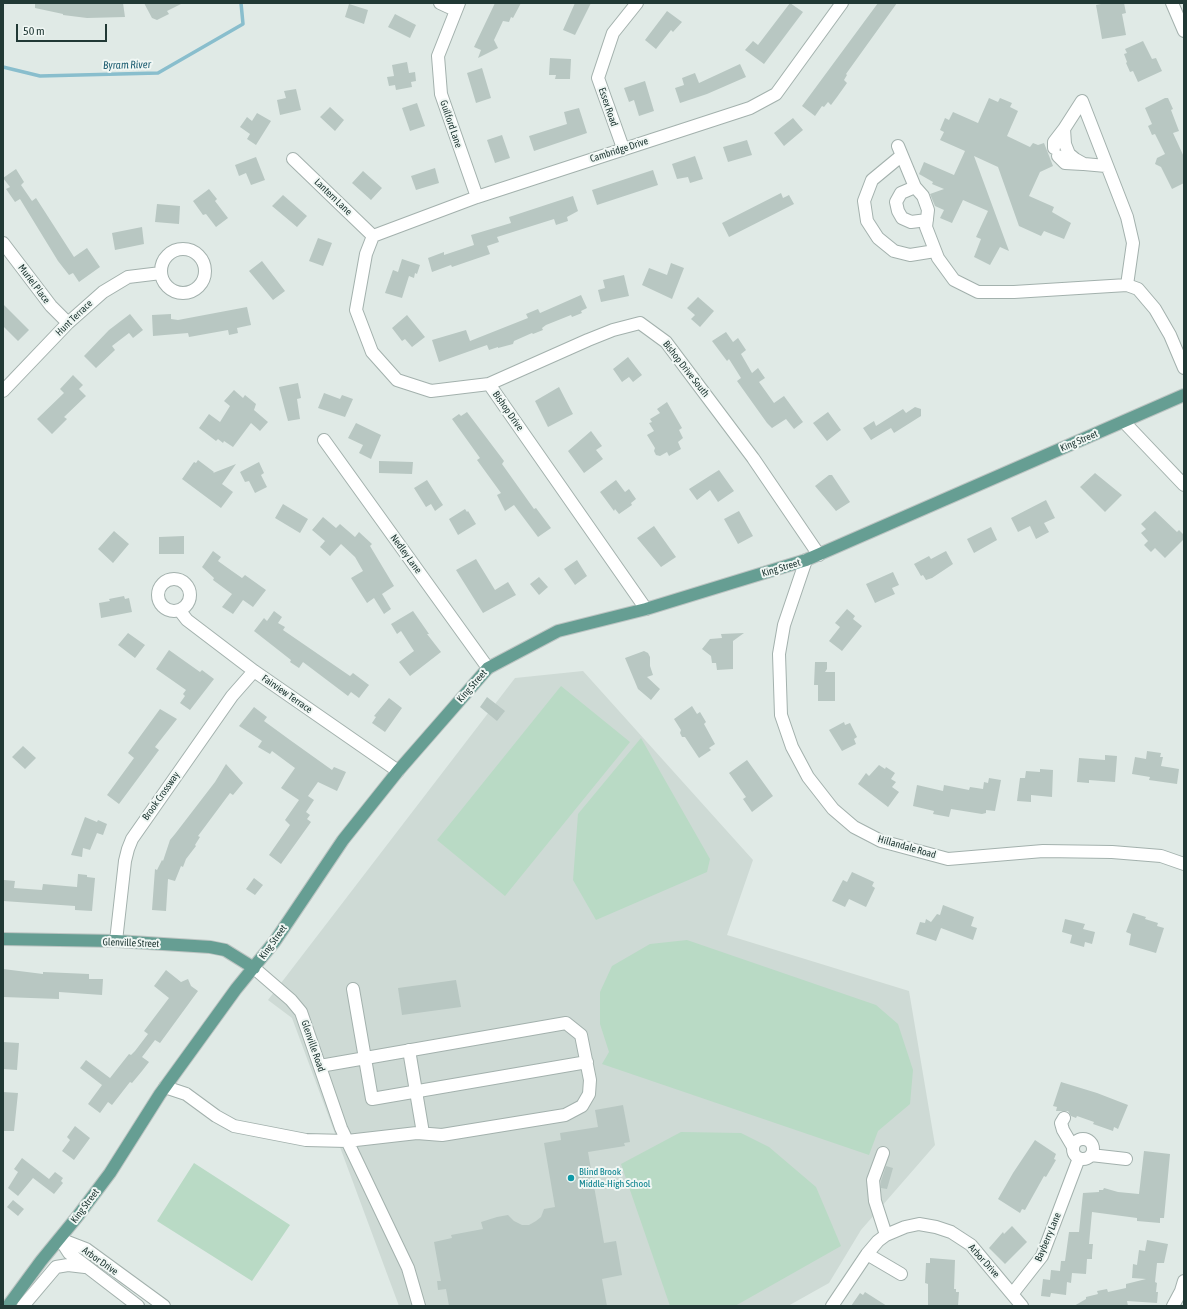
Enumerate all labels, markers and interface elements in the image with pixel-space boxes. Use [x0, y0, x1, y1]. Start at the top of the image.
scale bar [18, 16, 109, 42]
text: 50 m [23, 24, 45, 38]
water label: Byram River [103, 58, 151, 72]
street label: Essex Road [596, 86, 620, 128]
street label: Guilford Lane [437, 99, 465, 149]
street label: Cambridge Drive [588, 135, 650, 165]
street label: Lantern Lane [312, 176, 354, 218]
street label: Muriel Place [15, 262, 53, 306]
street label: Hunt Terrace [53, 297, 95, 339]
street label: Bishop Drive South [660, 338, 712, 400]
street label: Bishop Drive [490, 389, 526, 433]
street label: King Street [1058, 428, 1100, 454]
street label: Nedley Lane [388, 532, 424, 576]
street label: King Street [760, 556, 802, 580]
street label: King Street [454, 667, 490, 705]
street label: Fairview Terrace [259, 672, 315, 716]
street label: Brook Crossway [140, 769, 182, 823]
street label: Hillandale Road [877, 833, 937, 861]
street label: King Street [256, 922, 290, 962]
street label: Glenville Street [102, 936, 160, 950]
street label: Glenville Road [299, 1019, 327, 1073]
place label: Blind Brook Middle-High School [579, 1166, 650, 1190]
marker: Blind Brook Middle-High School [566, 1173, 576, 1183]
street label: King Street [68, 1187, 102, 1225]
street label: Bayberry Lane [1032, 1211, 1064, 1263]
street label: Arbor Drive [966, 1242, 1002, 1280]
street label: Arbor Drive [80, 1244, 120, 1278]

